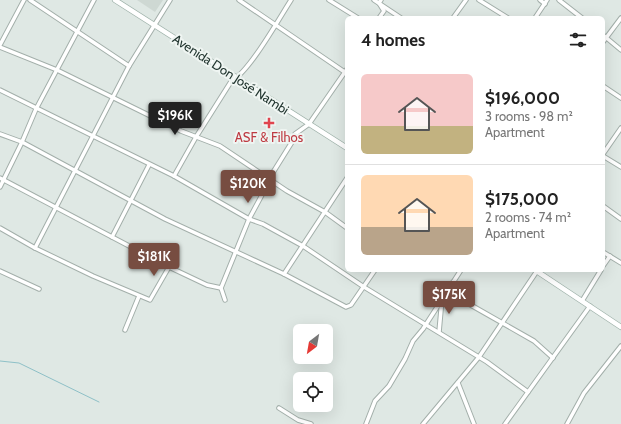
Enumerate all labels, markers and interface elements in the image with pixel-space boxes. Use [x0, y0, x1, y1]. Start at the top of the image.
icon: filters [567, 29, 589, 51]
street label: Avenida Don José Nambi [170, 30, 292, 118]
text: 4 homes [361, 30, 425, 50]
text: $196,000 [485, 88, 560, 108]
icon: home [393, 90, 441, 138]
pin: $196K [147, 102, 203, 136]
text: $196K [157, 107, 193, 123]
text: 3 rooms · 98 m² [485, 108, 573, 124]
marker: ASF & Filhos [264, 118, 274, 128]
text: Apartment [485, 124, 545, 140]
place label: ASF & Filhos [235, 129, 304, 145]
pin: $120K [220, 170, 276, 204]
text: $120K [230, 175, 266, 191]
text: $175,000 [485, 189, 559, 209]
icon: home [393, 191, 441, 239]
text: 2 rooms · 74 m² [485, 209, 571, 225]
text: Apartment [485, 225, 545, 241]
pin: $181K [126, 243, 182, 277]
text: $181K [137, 248, 171, 264]
pin: $175K [421, 281, 477, 315]
text: $175K [432, 286, 466, 302]
north arrow [293, 324, 333, 364]
map controls [293, 324, 333, 412]
button: locate [293, 372, 333, 412]

